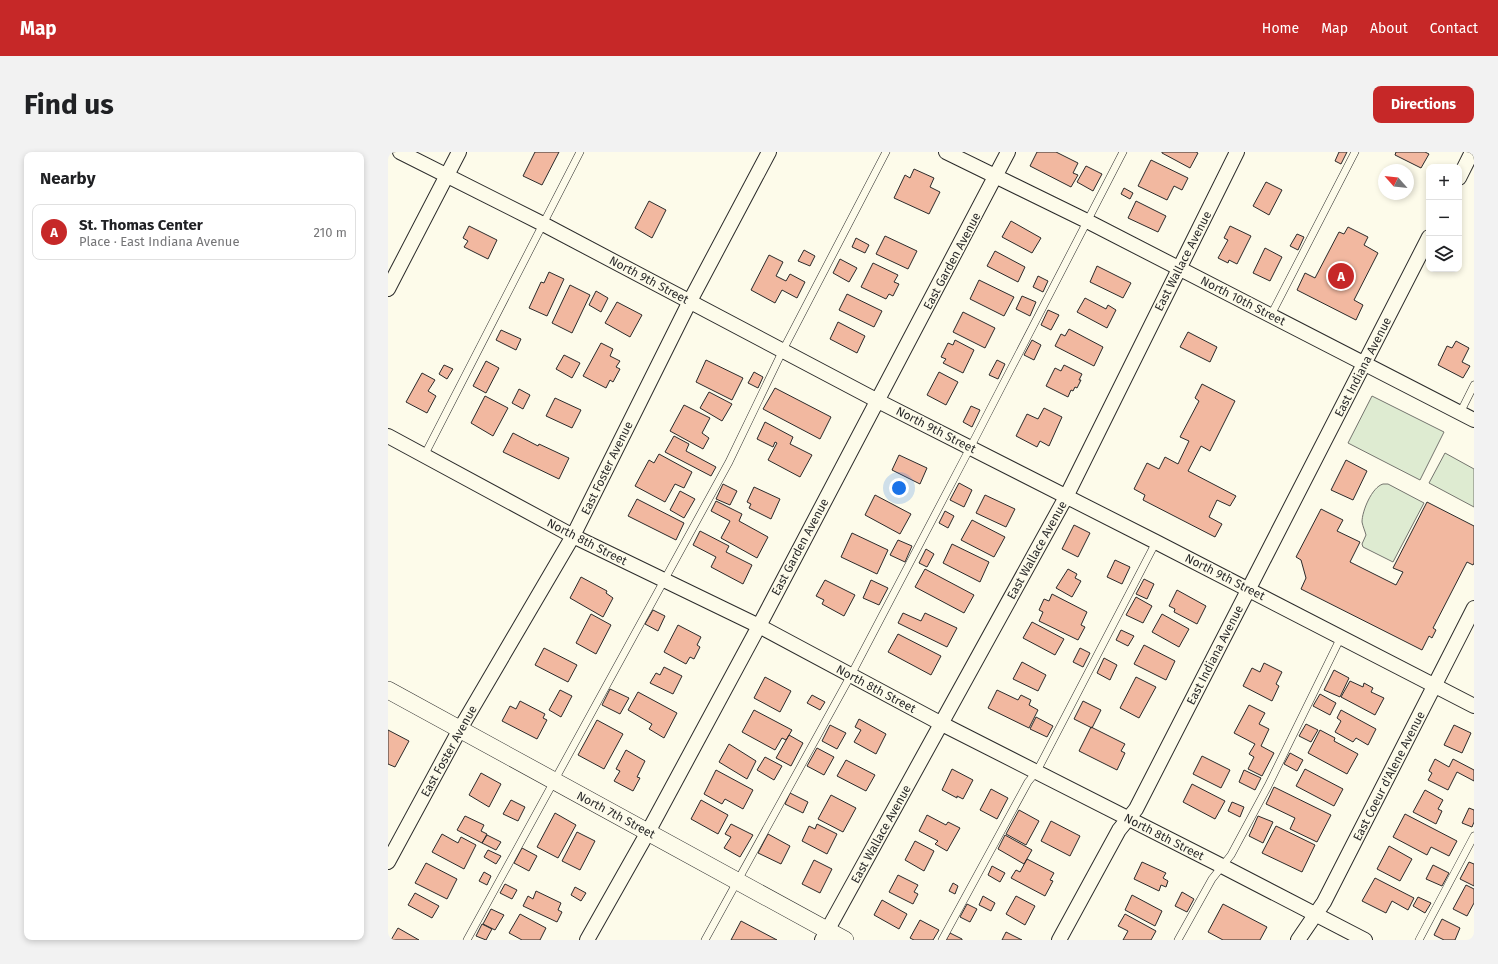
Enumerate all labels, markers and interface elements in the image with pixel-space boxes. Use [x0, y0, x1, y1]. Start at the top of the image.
text: Map [20, 17, 57, 40]
text: Home [1262, 20, 1299, 37]
text: Map [1321, 20, 1348, 37]
text: About [1370, 20, 1408, 37]
text: Contact [1430, 20, 1478, 37]
button: Directions [1373, 86, 1474, 123]
text: Find us [24, 88, 114, 121]
north arrow [1378, 164, 1414, 200]
map controls [1426, 164, 1462, 272]
button: + [1426, 164, 1462, 200]
text: Nearby [40, 168, 95, 189]
button: − [1426, 200, 1462, 236]
street label: East Wallace Avenue [1152, 209, 1214, 313]
street label: East Garden Avenue [920, 210, 984, 312]
text: St. Thomas Center [79, 216, 203, 234]
text: A [50, 225, 58, 240]
text: 210 m [313, 225, 347, 240]
text: Place · East Indiana Avenue [79, 234, 240, 249]
button: layers [1426, 236, 1462, 272]
street label: North 9th Street [607, 253, 692, 307]
pin: A [1328, 261, 1354, 291]
street label: North 10th Street [1198, 274, 1288, 329]
street label: East Indiana Avenue [1332, 315, 1394, 419]
street label: North 9th Street [894, 404, 979, 456]
street label: East Foster Avenue [578, 419, 636, 517]
your location [889, 478, 909, 498]
street label: East Garden Avenue [768, 496, 832, 598]
street label: East Wallace Avenue [1004, 498, 1070, 602]
street label: North 8th Street [545, 516, 630, 569]
street label: North 9th Street [1183, 551, 1268, 603]
street label: East Indiana Avenue [1184, 603, 1246, 707]
street label: North 8th Street [834, 662, 919, 716]
street label: East Foster Avenue [418, 703, 480, 799]
street label: East Coeur d'Alene Avenue [1350, 709, 1428, 843]
street label: East Wallace Avenue [848, 782, 914, 886]
street label: North 7th Street [574, 788, 658, 842]
street label: North 8th Street [1122, 811, 1207, 864]

